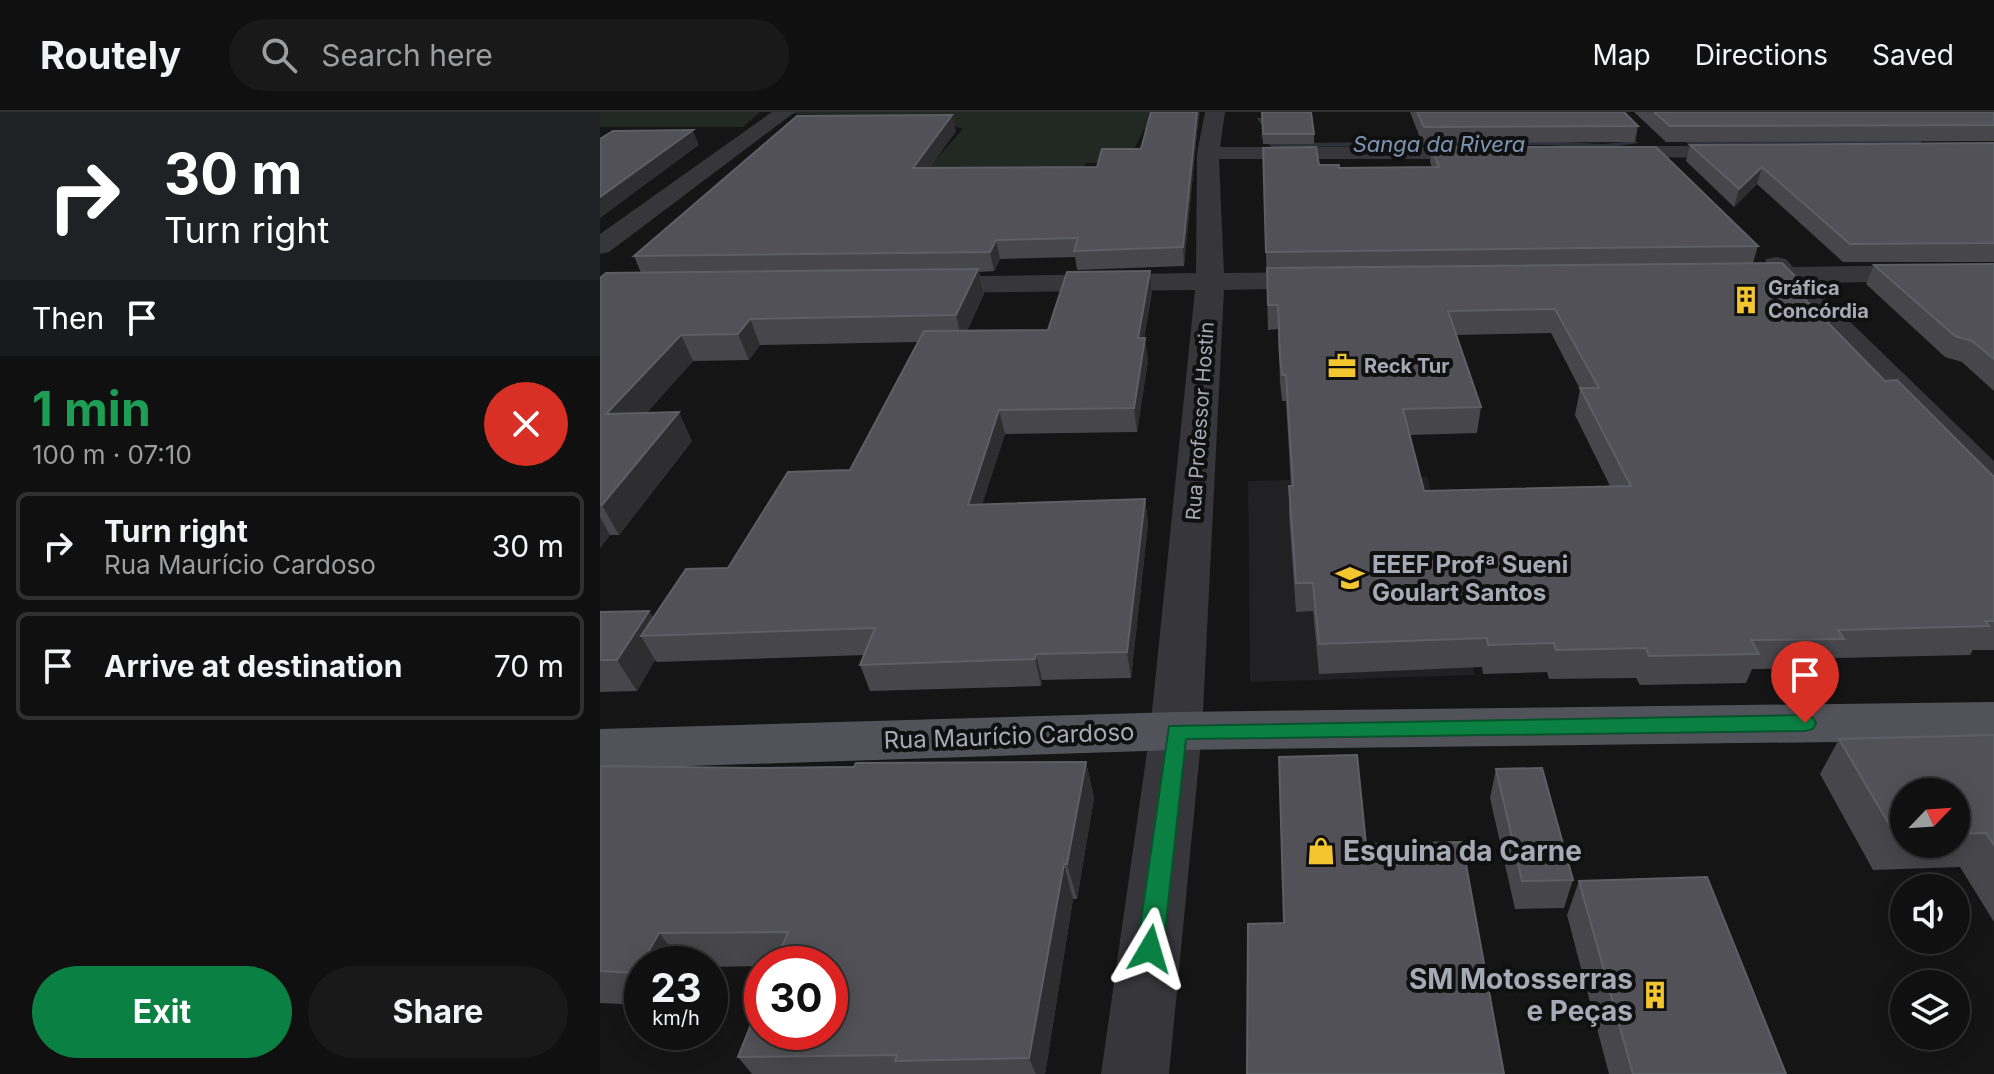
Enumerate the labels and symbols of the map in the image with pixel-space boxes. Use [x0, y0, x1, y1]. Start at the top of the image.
water label: Sanga da Rivera [1353, 131, 1525, 157]
place label: Gráfica Concórdia [1768, 276, 1869, 323]
building icon: Gráfica Concórdia [1731, 285, 1761, 315]
street label: Rua Professor Hostin [1181, 321, 1219, 521]
office icon: Reck Tur [1327, 351, 1357, 381]
place label: Reck Tur [1364, 354, 1449, 378]
place label: EEEF Profª Sueni Goulart Santos [1372, 550, 1568, 607]
school or university icon: EEEF Profª Sueni Goulart Santos [1335, 563, 1365, 593]
pin [1771, 641, 1839, 723]
street label: Rua Maurício Cardoso [883, 717, 1135, 755]
north arrow [1890, 778, 1970, 858]
place label: Esquina da Carne [1343, 834, 1582, 868]
shop icon: Esquina da Carne [1306, 836, 1336, 866]
position arrow [1108, 907, 1192, 991]
speed limit sign: 30 [744, 946, 848, 1050]
place label: SM Motosserras e Peças [1409, 962, 1633, 1028]
building icon: SM Motosserras e Peças [1640, 980, 1670, 1010]

